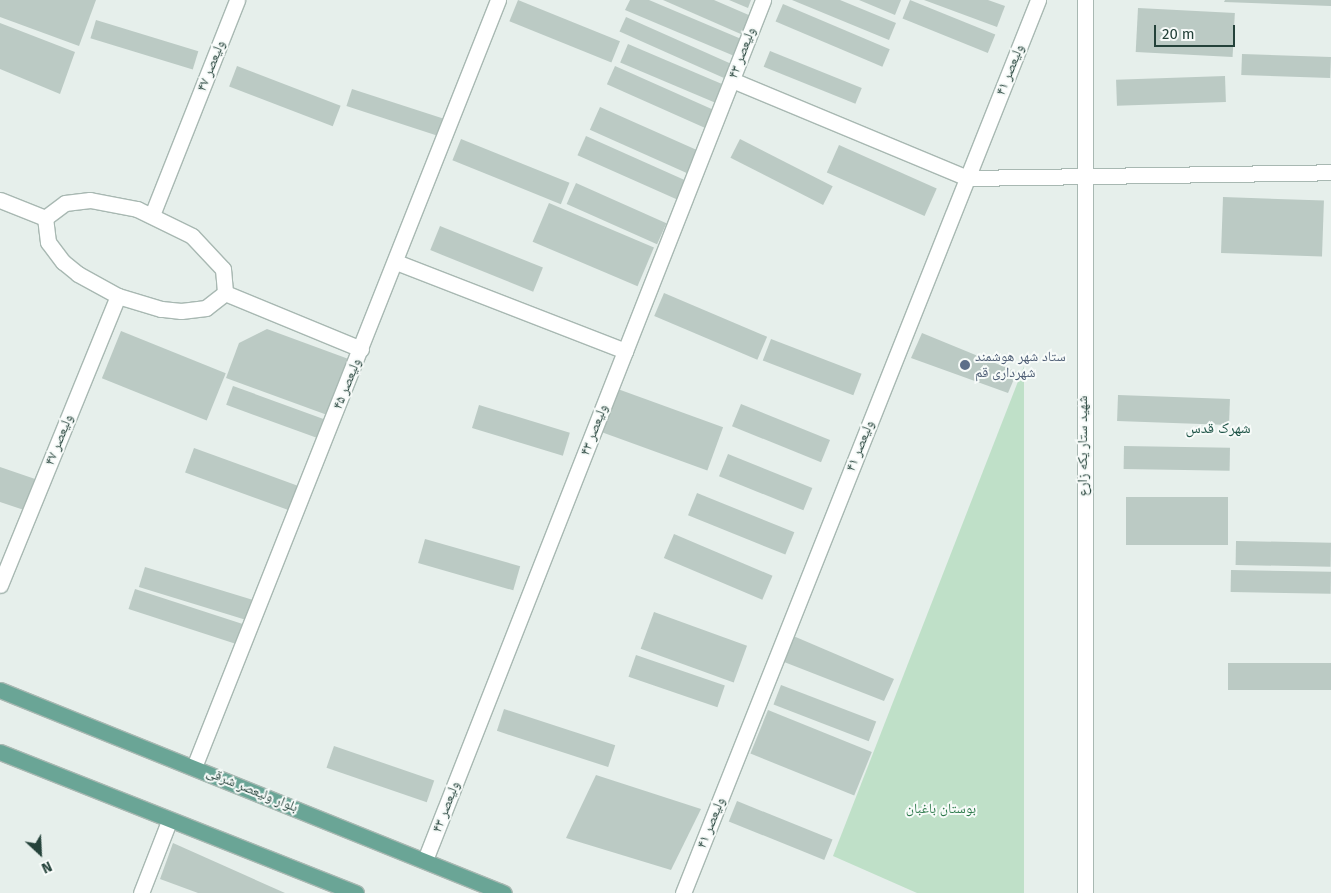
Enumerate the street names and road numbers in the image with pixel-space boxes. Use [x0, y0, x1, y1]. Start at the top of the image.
street label: ولیعصر ۴۳ [725, 25, 759, 81]
street label: ولیعصر ۴۷ [193, 38, 229, 94]
street label: ولیعصر ۴۱ [992, 42, 1028, 98]
street label: ولیعصر ۴۵ [329, 356, 365, 412]
street label: شهید ستار یکه زارع [1075, 396, 1091, 496]
street label: ولیعصر ۴۳ [577, 402, 611, 458]
street label: ولیعصر ۴۷ [41, 412, 77, 468]
street label: ولیعصر ۴۱ [842, 418, 878, 474]
street label: بلوار ولیعصر شرقی [204, 764, 300, 816]
street label: ولیعصر ۴۳ [429, 779, 463, 835]
street label: ولیعصر ۴۱ [693, 795, 729, 851]

